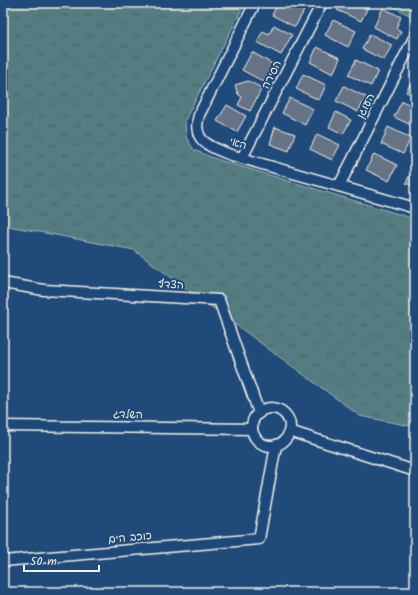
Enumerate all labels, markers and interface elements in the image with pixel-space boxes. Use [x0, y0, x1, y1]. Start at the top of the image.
street label: הסירה [257, 57, 287, 93]
street label: העוגן [352, 90, 380, 122]
street label: האי [227, 133, 249, 155]
street label: הצדף [158, 275, 184, 295]
street label: השלדג [113, 406, 143, 424]
street label: כוכב הים [108, 527, 152, 549]
scale bar [24, 547, 99, 573]
text: 50 m [30, 552, 57, 571]

